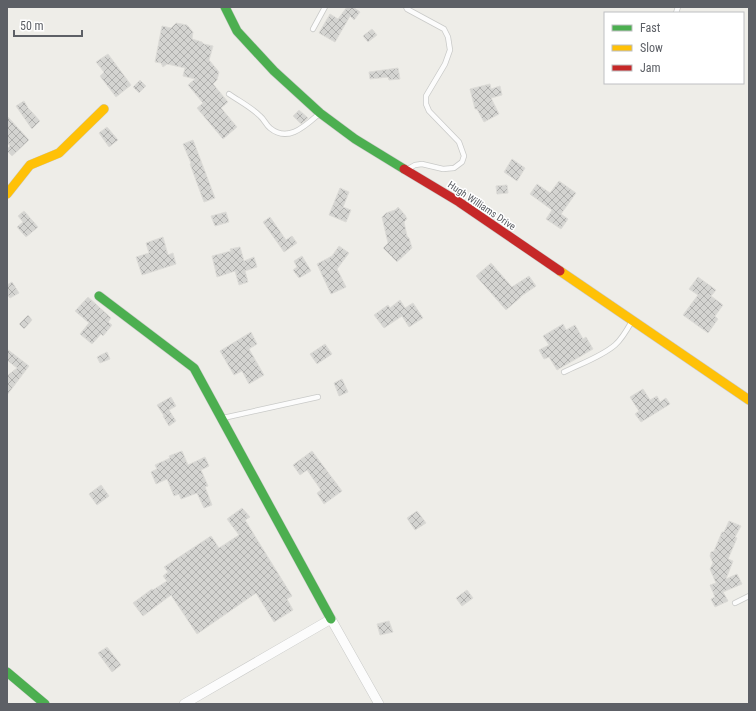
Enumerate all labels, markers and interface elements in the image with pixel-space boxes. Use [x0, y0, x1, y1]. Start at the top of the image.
scale bar [14, 12, 82, 38]
legend [604, 12, 744, 84]
text: 50 m [20, 19, 44, 33]
text: Fast [640, 21, 661, 35]
text: Slow [640, 41, 663, 55]
text: Jam [640, 61, 661, 75]
street label: Hugh Williams Drive [446, 179, 518, 232]

